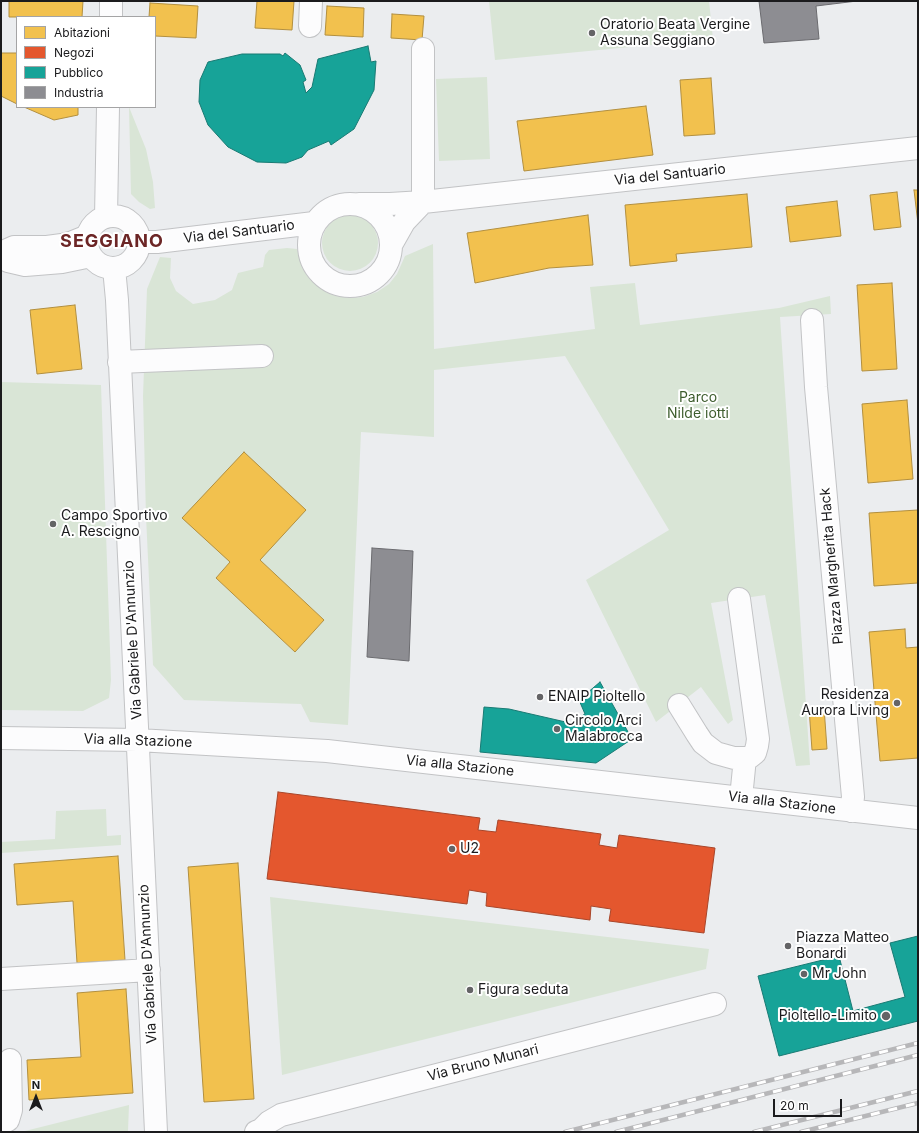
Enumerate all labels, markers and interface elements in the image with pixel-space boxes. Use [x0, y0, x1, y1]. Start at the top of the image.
legend [16, 16, 156, 108]
place label: Oratorio Beata Vergine Assuna Seggiano [600, 17, 750, 50]
text: Abitazioni [54, 25, 110, 40]
marker: Oratorio Beata Vergine Assuna Seggiano [587, 28, 597, 38]
text: Negozi [54, 45, 94, 60]
text: Pubblico [54, 65, 103, 80]
text: Industria [54, 85, 103, 100]
street label: Via del Santuario [613, 161, 727, 189]
street label: Via del Santuario [182, 217, 296, 247]
district label: SEGGIANO [60, 231, 164, 253]
park label: Parco Nilde iotti [667, 390, 729, 422]
street label: Piazza Margherita Hack [817, 487, 847, 645]
place label: Campo Sportivo A. Rescigno [61, 508, 168, 540]
marker: Campo Sportivo A. Rescigno [48, 519, 58, 529]
street label: Via Gabriele D'Annunzio [120, 560, 146, 720]
place label: Residenza Aurora Living [801, 687, 889, 720]
place label: ENAIP Pioltello [548, 689, 645, 705]
marker: ENAIP Pioltello [535, 692, 545, 702]
marker: Residenza Aurora Living [892, 698, 902, 708]
place label: Circolo Arci Malabrocca [565, 713, 643, 746]
marker: Circolo Arci Malabrocca [552, 724, 562, 734]
street label: Via alla Stazione [83, 731, 193, 751]
street label: Via alla Stazione [405, 752, 515, 780]
street label: Via alla Stazione [727, 788, 837, 818]
place label: U2 [460, 841, 479, 857]
marker: U2 [447, 844, 457, 854]
street label: Via Gabriele D'Annunzio [135, 884, 161, 1044]
place label: Piazza Matteo Bonardi [796, 930, 889, 962]
marker: Piazza Matteo Bonardi [783, 941, 793, 951]
place label: Mr John [812, 966, 867, 982]
marker: Mr John [799, 969, 809, 979]
place label: Figura seduta [478, 982, 569, 998]
marker: Figura seduta [465, 985, 475, 995]
place label: Pioltello-Limito [779, 1008, 877, 1024]
marker: Pioltello-Limito [880, 1010, 892, 1022]
street label: Via Bruno Munari [426, 1041, 540, 1085]
north arrow [16, 1077, 56, 1117]
text: N [32, 1078, 40, 1092]
scale bar [775, 1091, 844, 1117]
text: 20 m [780, 1098, 809, 1113]

